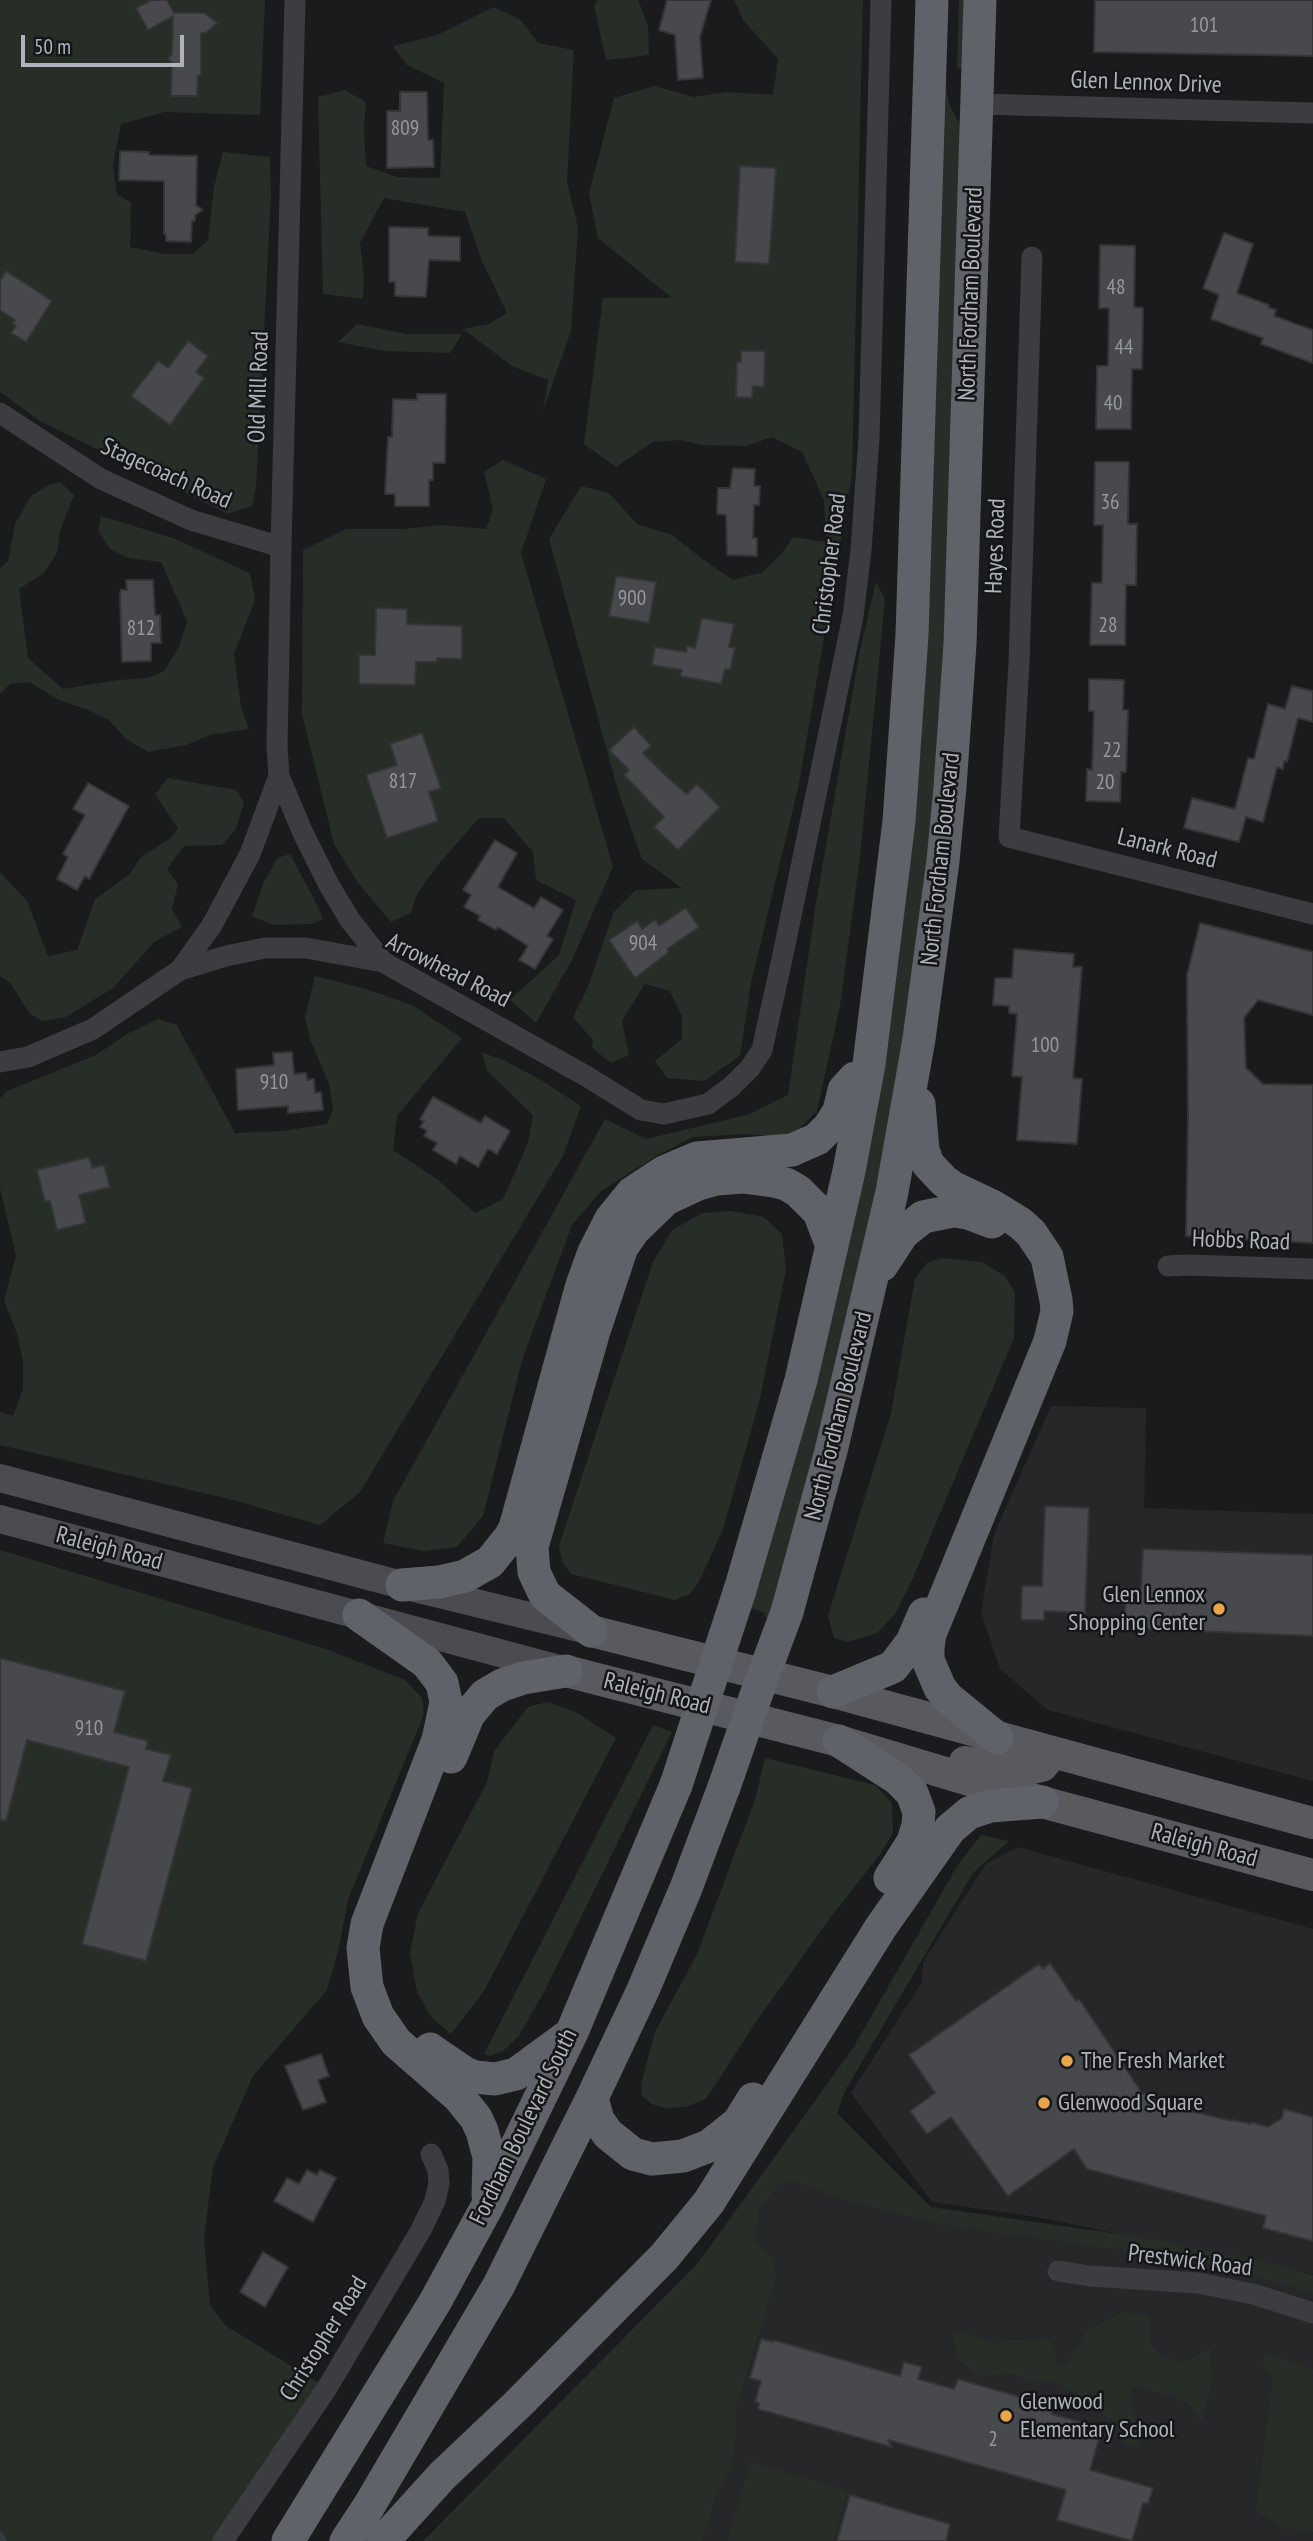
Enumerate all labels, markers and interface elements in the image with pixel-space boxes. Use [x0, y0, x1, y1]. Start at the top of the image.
house number: 101 [1190, 13, 1218, 39]
scale bar [24, 21, 187, 65]
text: 50 m [34, 33, 71, 60]
street label: Glen Lennox Drive [1070, 66, 1222, 100]
house number: 809 [391, 116, 419, 142]
street label: North Fordham Boulevard [953, 187, 989, 401]
house number: 48 [1107, 275, 1125, 301]
street label: Old Mill Road [243, 331, 275, 443]
house number: 44 [1115, 335, 1133, 361]
house number: 40 [1104, 391, 1122, 417]
street label: Stagecoach Road [96, 432, 236, 516]
house number: 36 [1101, 490, 1119, 516]
street label: Christopher Road [807, 492, 853, 636]
street label: Hayes Road [980, 498, 1012, 594]
house number: 900 [618, 586, 646, 612]
house number: 28 [1099, 613, 1117, 639]
house number: 812 [127, 616, 155, 642]
house number: 22 [1103, 738, 1121, 764]
street label: North Fordham Boulevard [916, 751, 966, 967]
house number: 817 [389, 769, 417, 795]
house number: 20 [1096, 770, 1114, 796]
street label: Lanark Road [1114, 823, 1220, 875]
street label: Arrowhead Road [381, 927, 515, 1015]
house number: 904 [629, 931, 657, 957]
house number: 100 [1031, 1033, 1059, 1059]
house number: 910 [260, 1070, 288, 1096]
street label: Hobbs Road [1191, 1225, 1291, 1257]
street label: North Fordham Boulevard [799, 1309, 879, 1523]
street label: Raleigh Road [53, 1521, 165, 1577]
place label: Glen Lennox Shopping Center [1068, 1581, 1205, 1637]
marker: Glen Lennox Shopping Center [1211, 1601, 1227, 1617]
street label: Raleigh Road [601, 1667, 713, 1721]
house number: 910 [75, 1716, 103, 1742]
street label: Raleigh Road [1148, 1818, 1260, 1874]
street label: Fordham Boulevard South [464, 2024, 584, 2230]
place label: The Fresh Market [1081, 2047, 1224, 2075]
marker: The Fresh Market [1059, 2053, 1075, 2069]
place label: Glenwood Square [1058, 2089, 1203, 2117]
marker: Glenwood Square [1036, 2095, 1052, 2111]
street label: Prestwick Road [1126, 2239, 1254, 2283]
street label: Christopher Road [274, 2271, 374, 2407]
place label: Glenwood Elementary School [1020, 2388, 1174, 2444]
marker: Glenwood Elementary School [998, 2408, 1014, 2424]
house number: 2 [988, 2427, 998, 2453]

